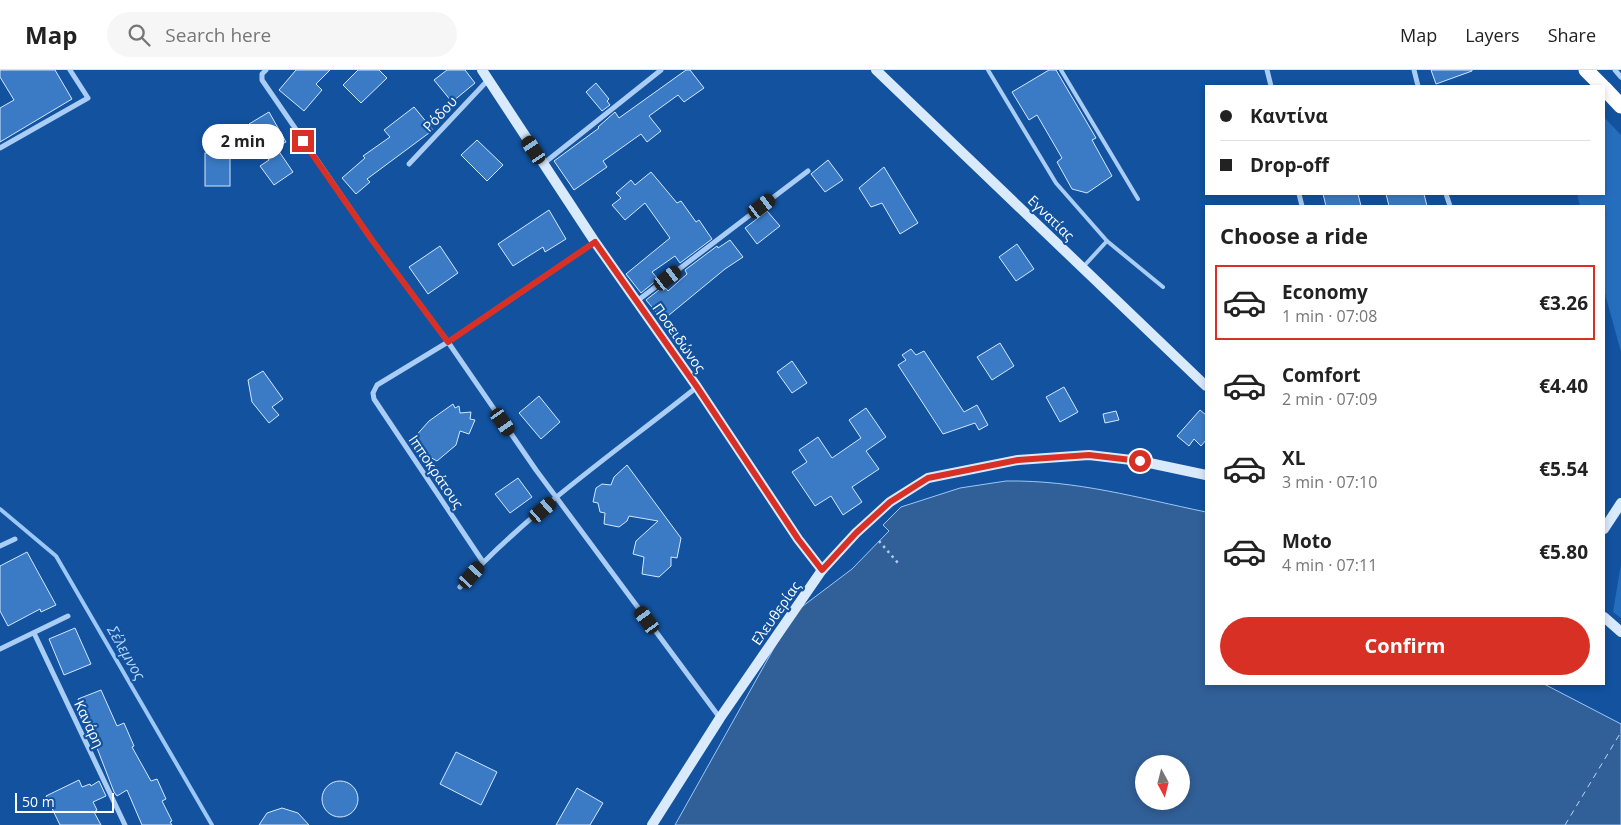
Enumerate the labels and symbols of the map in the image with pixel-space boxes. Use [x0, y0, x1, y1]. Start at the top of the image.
street label: Ρόδου [418, 92, 461, 136]
callout: 2 min [203, 124, 286, 158]
route end [292, 130, 314, 152]
car [519, 133, 548, 167]
car [745, 191, 778, 221]
street label: Εγνατίας [1024, 191, 1079, 245]
car [651, 263, 684, 293]
street label: Ποσειδώνος [649, 299, 710, 376]
car [488, 405, 517, 439]
street label: Ιπποκράτους [405, 431, 468, 513]
route start [1129, 450, 1151, 472]
car [526, 494, 559, 526]
car [456, 559, 487, 591]
street label: Ελευθερίας [747, 577, 805, 648]
car [632, 603, 661, 637]
water label: Σέλεμνος [103, 621, 151, 684]
street label: Κανάρη [70, 697, 109, 751]
north arrow [1135, 755, 1190, 810]
scale bar [15, 790, 114, 813]

